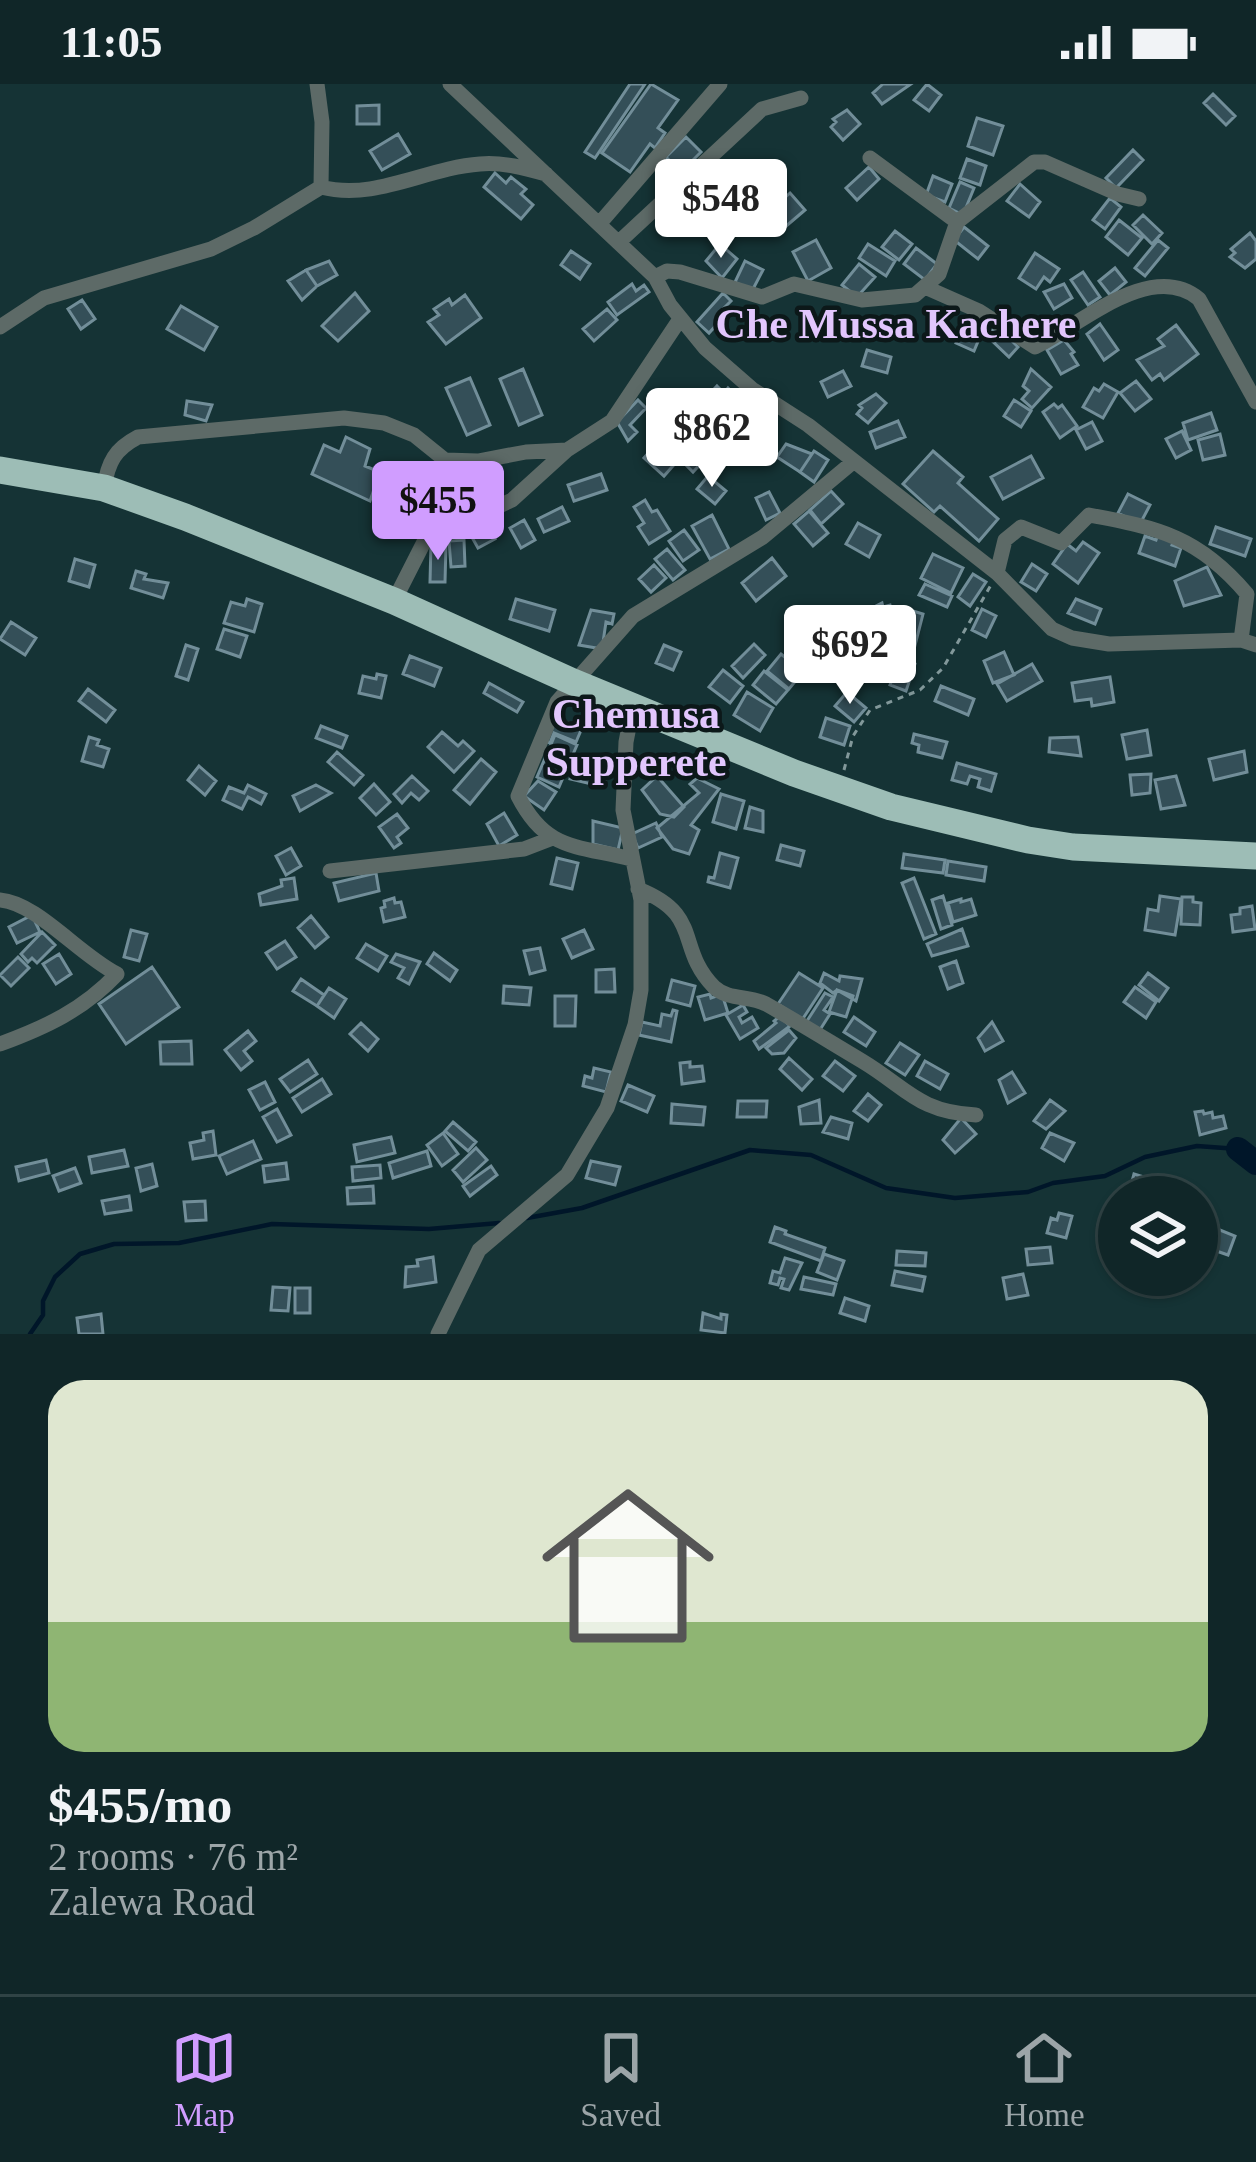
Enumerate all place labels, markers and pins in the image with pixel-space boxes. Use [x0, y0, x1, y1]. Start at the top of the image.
pin: $548 [650, 159, 792, 261]
pin: $862 [641, 388, 783, 490]
pin: $455 [367, 461, 509, 563]
pin: $692 [779, 605, 921, 707]

